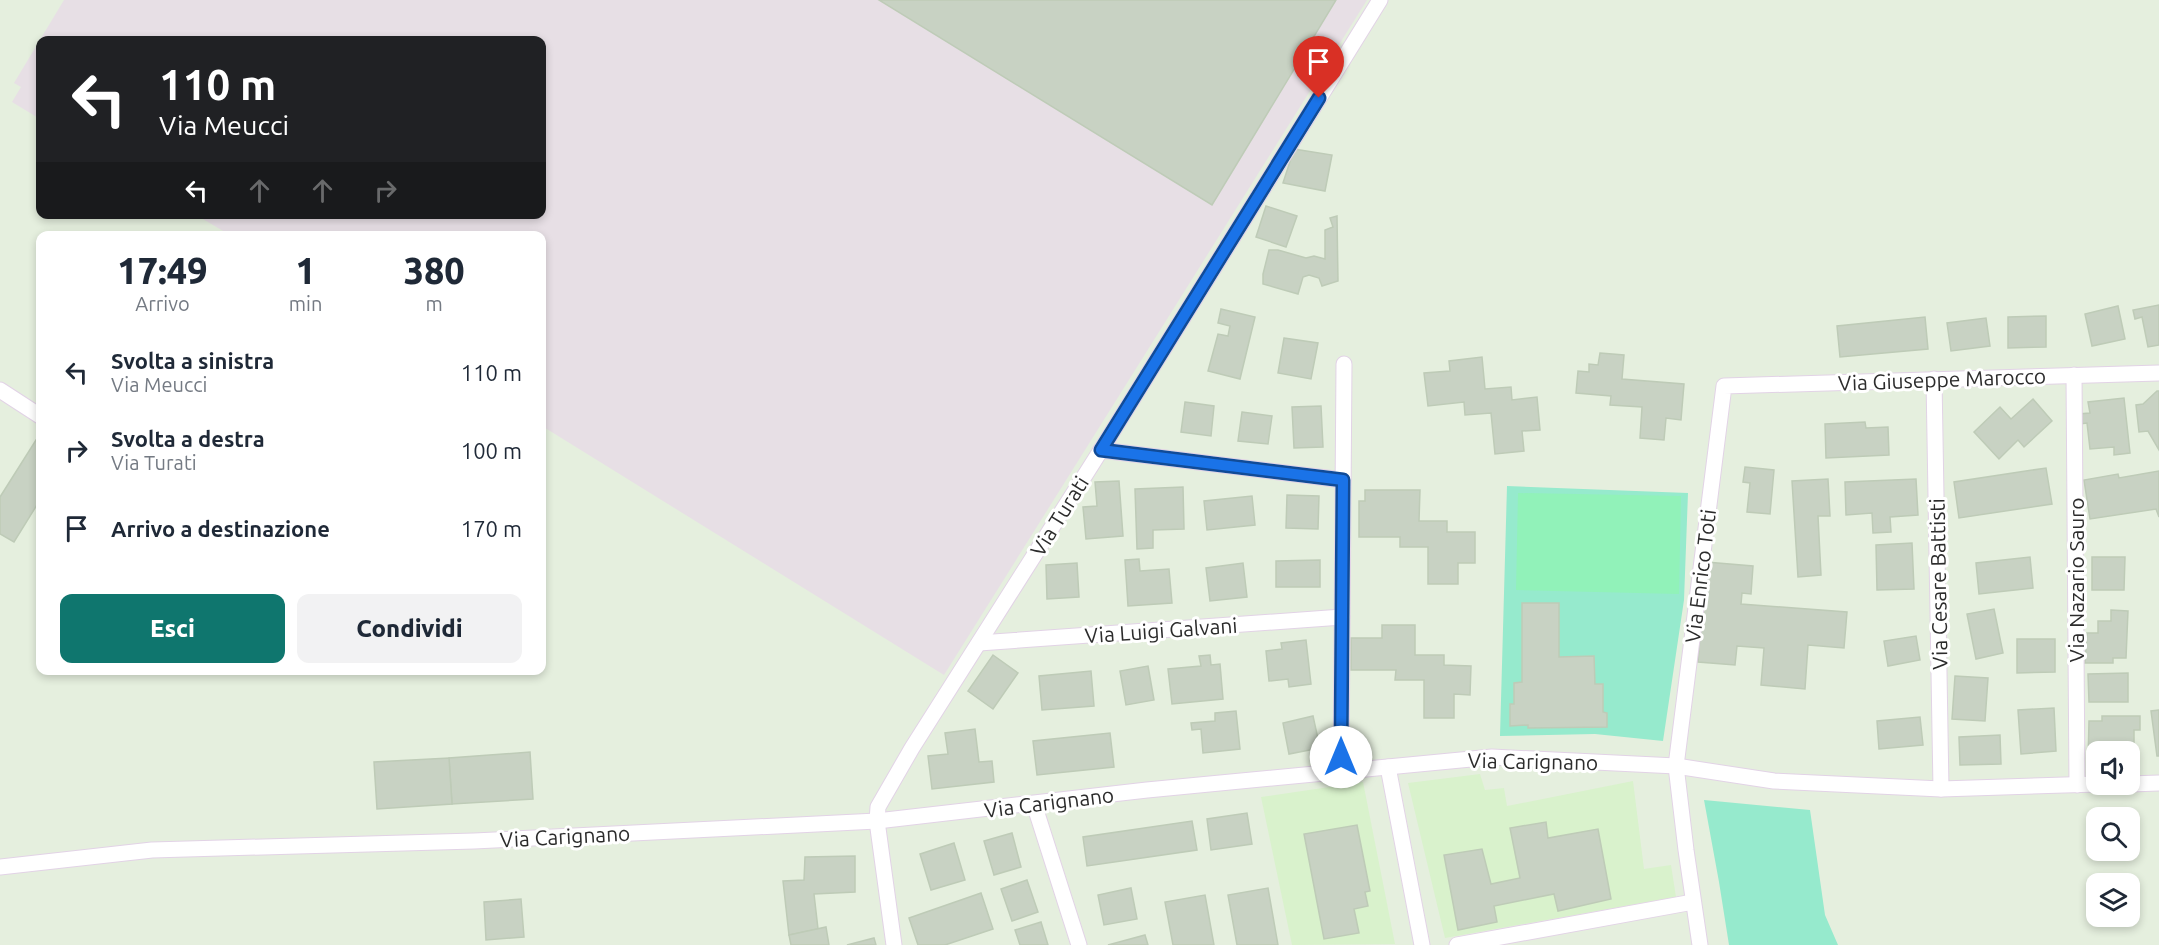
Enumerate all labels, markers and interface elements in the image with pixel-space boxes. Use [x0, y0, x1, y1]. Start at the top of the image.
pin [1293, 36, 1344, 98]
icon: arrive [1302, 45, 1335, 78]
icon: left [60, 60, 138, 138]
text: 110 m [159, 61, 276, 108]
text: Via Meucci [159, 110, 289, 140]
icon: left [180, 174, 213, 207]
icon: ahead [243, 174, 276, 207]
icon: ahead [306, 174, 339, 207]
icon: right [369, 174, 402, 207]
text: 17:49 [117, 250, 207, 291]
text: 1 [295, 250, 316, 291]
text: 380 [404, 250, 465, 291]
text: Arrivo [135, 292, 190, 315]
text: min [289, 292, 322, 315]
text: m [426, 292, 443, 315]
text: Svolta a sinistra [111, 348, 274, 373]
icon: left [60, 356, 93, 389]
text: 110 m [461, 360, 522, 385]
street label: Via Giuseppe Marocco [1837, 363, 2047, 395]
text: Via Meucci [111, 373, 207, 396]
text: Svolta a destra [111, 426, 265, 451]
icon: right [60, 434, 93, 467]
text: 100 m [461, 438, 522, 463]
text: Via Turati [111, 451, 197, 474]
street label: Via Turati [1025, 472, 1093, 560]
street label: Via Nazario Sauro [2064, 497, 2088, 663]
street label: Via Cesare Battisti [1925, 498, 1951, 670]
street label: Via Enrico Toti [1680, 508, 1720, 644]
icon: arrive [60, 512, 93, 545]
text: Arrivo a destinazione [111, 516, 330, 541]
text: 170 m [461, 516, 522, 541]
button: Esci [60, 594, 285, 663]
button: Condividi [297, 594, 522, 663]
street label: Via Luigi Galvani [1084, 613, 1238, 647]
position arrow [1309, 725, 1373, 789]
map controls [2086, 741, 2140, 927]
button: sound [2086, 741, 2140, 795]
street label: Via Carignano [1467, 748, 1599, 774]
street label: Via Carignano [983, 782, 1115, 822]
button: search [2086, 807, 2140, 861]
street label: Via Carignano [499, 821, 631, 851]
button: layers [2086, 873, 2140, 927]

